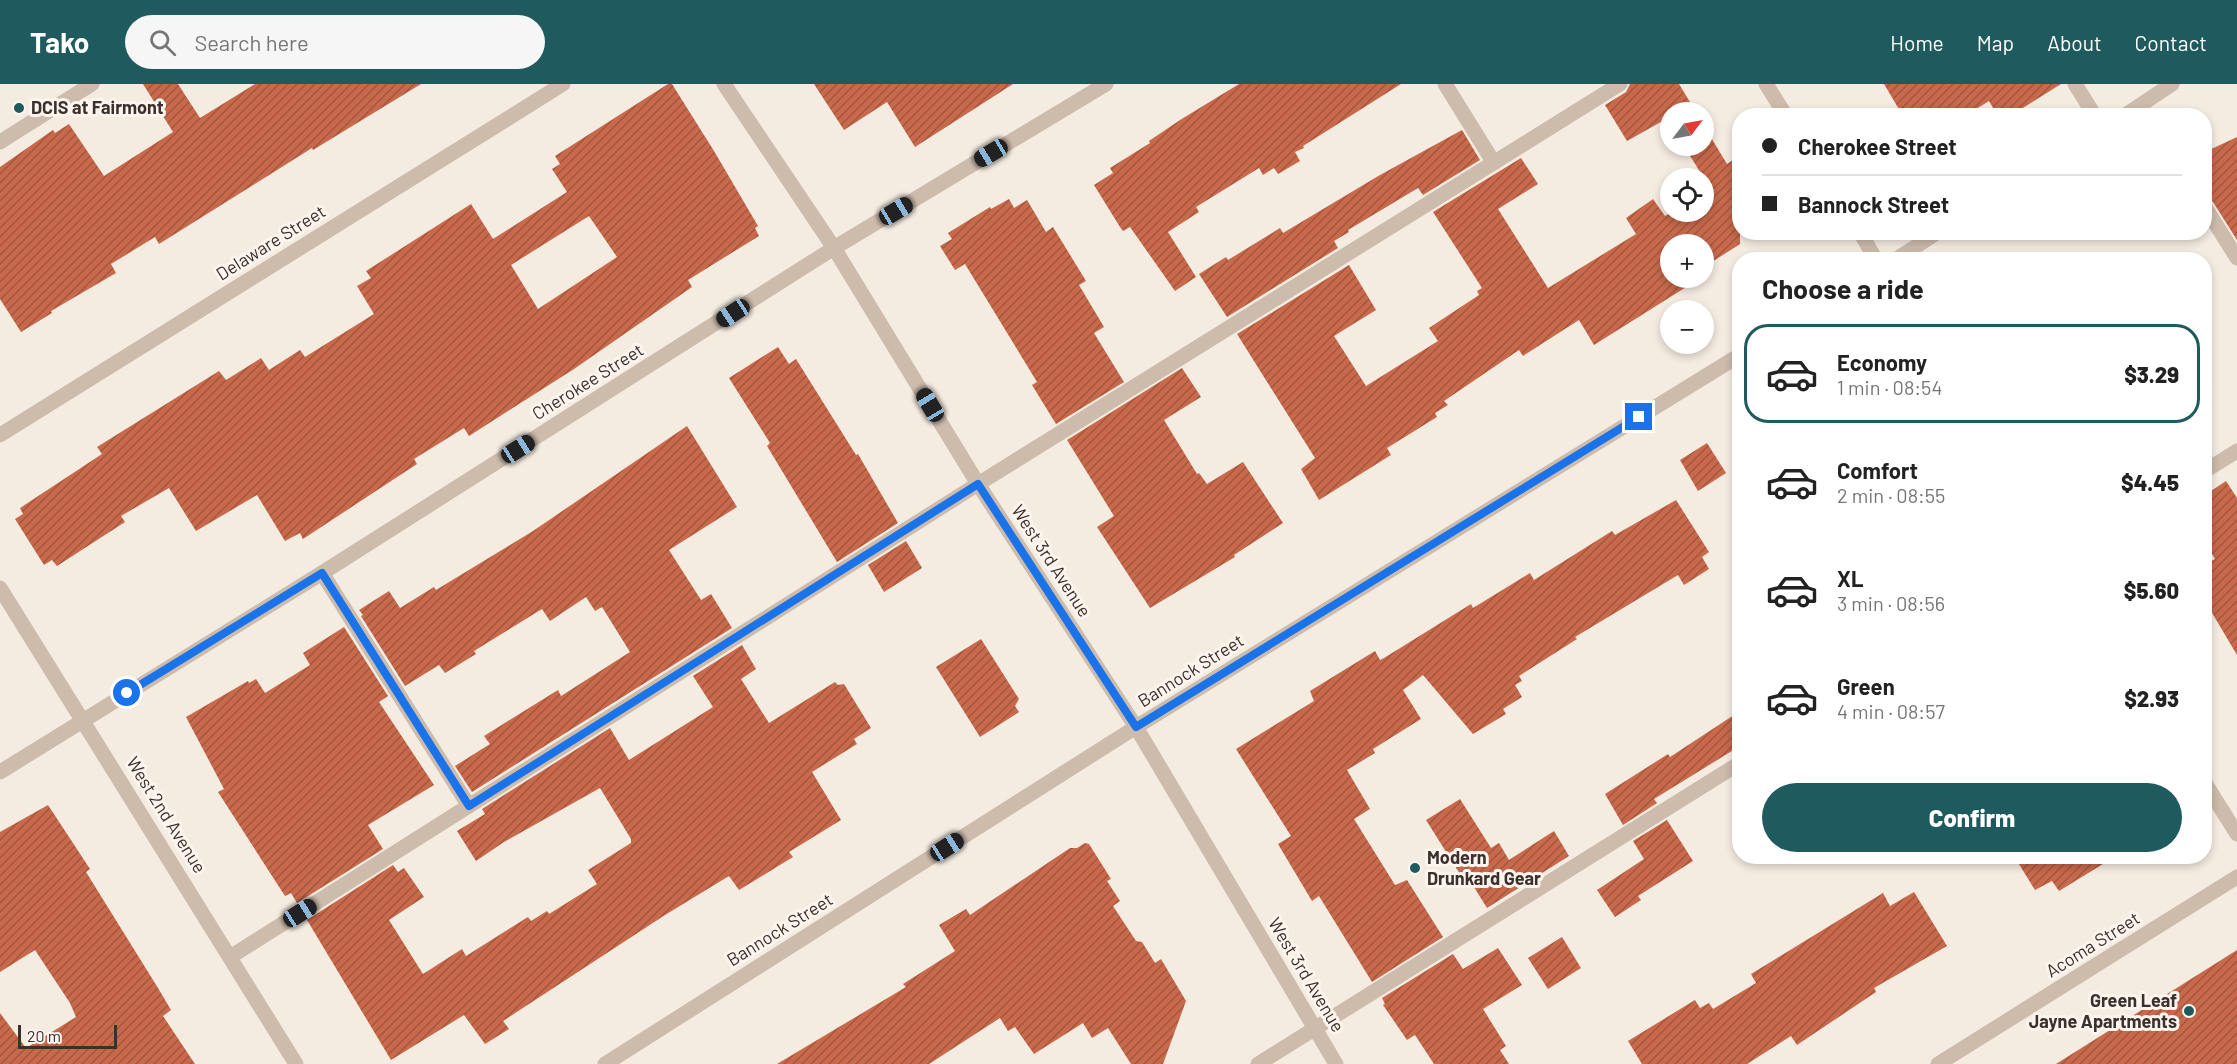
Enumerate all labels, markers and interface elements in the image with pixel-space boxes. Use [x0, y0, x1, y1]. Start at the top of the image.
search box [125, 15, 545, 69]
text: Tako [30, 25, 89, 59]
icon: search [146, 26, 179, 59]
text: Search here [194, 29, 309, 55]
text: Home [1890, 30, 1944, 55]
text: Map [1977, 30, 2014, 55]
text: About [2047, 30, 2102, 55]
text: Contact [2135, 30, 2207, 55]
place label: DCIS at Fairmont [31, 96, 164, 118]
marker: DCIS at Fairmont [12, 101, 26, 115]
north arrow [1660, 102, 1714, 156]
map controls [1660, 102, 1714, 354]
text: Cherokee Street [1798, 133, 1957, 159]
car [971, 136, 1011, 170]
button: locate [1660, 168, 1714, 222]
text: Bannock Street [1798, 191, 1949, 217]
car [876, 194, 916, 228]
street label: Delaware Street [212, 200, 329, 285]
button: + [1660, 234, 1714, 288]
text: Choose a ride [1762, 272, 1924, 304]
car [713, 296, 753, 330]
button: − [1660, 300, 1714, 354]
street label: Cherokee Street [528, 338, 647, 424]
icon: car [1765, 347, 1819, 401]
text: Economy [1837, 349, 1927, 375]
text: $3.29 [2124, 361, 2179, 387]
text: 1 min · 08:54 [1837, 375, 1942, 399]
car [913, 385, 947, 425]
route end [1625, 403, 1652, 430]
car [498, 432, 538, 466]
icon: car [1765, 455, 1819, 509]
text: Comfort [1837, 457, 1918, 483]
text: $4.45 [2121, 469, 2179, 495]
text: 2 min · 08:55 [1837, 483, 1945, 507]
street label: West 3rd Avenue [1007, 500, 1096, 621]
icon: car [1765, 563, 1819, 617]
text: XL [1837, 565, 1863, 591]
text: $5.60 [2124, 577, 2179, 603]
text: 3 min · 08:56 [1837, 591, 1945, 615]
street label: Bannock Street [1134, 629, 1247, 711]
icon: car [1765, 671, 1819, 725]
text: Green [1837, 673, 1895, 699]
route start [113, 679, 140, 706]
text: $2.93 [2124, 685, 2179, 711]
text: 4 min · 08:57 [1837, 699, 1945, 723]
street label: West 2nd Avenue [122, 752, 211, 877]
button: Confirm [1762, 783, 2182, 852]
car [927, 830, 967, 864]
place label: Modern Drunkard Gear [1427, 846, 1541, 889]
marker: Modern Drunkard Gear [1408, 861, 1422, 875]
street label: Bannock Street [723, 888, 836, 970]
car [280, 896, 320, 930]
street label: Acoma Street [2041, 907, 2144, 982]
street label: West 3rd Avenue [1264, 913, 1350, 1036]
place label: Green Leaf Jayne Apartments [2029, 989, 2177, 1032]
marker: Green Leaf Jayne Apartments [2182, 1004, 2196, 1018]
scale bar [18, 1022, 117, 1050]
text: 20 m [27, 1026, 61, 1045]

